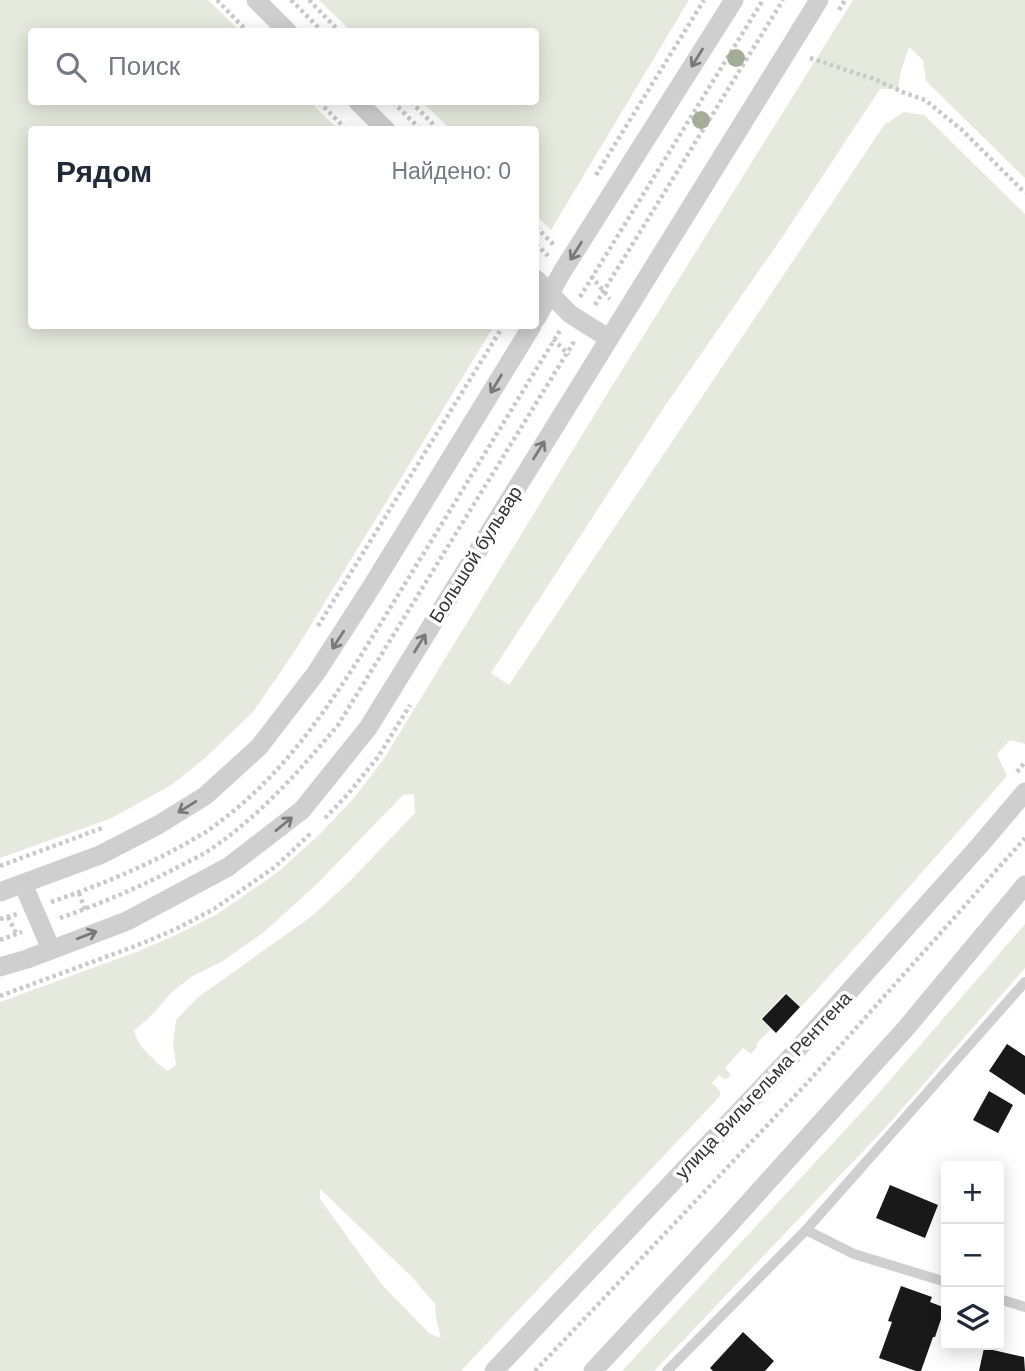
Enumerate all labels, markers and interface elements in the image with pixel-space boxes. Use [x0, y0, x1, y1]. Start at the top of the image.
search box [28, 28, 539, 105]
one-way arrow [690, 47, 704, 67]
icon: search [52, 48, 90, 86]
text: Поиск [108, 51, 180, 81]
text: Рядом [56, 155, 152, 188]
text: Найдено: 0 [391, 158, 511, 184]
one-way arrow [569, 240, 583, 260]
one-way arrow [489, 373, 503, 393]
one-way arrow [533, 440, 547, 460]
street label: Большой бульвар [425, 482, 526, 626]
one-way arrow [330, 629, 344, 649]
one-way arrow [413, 634, 427, 654]
one-way arrow [178, 800, 197, 815]
one-way arrow [275, 817, 293, 832]
one-way arrow [76, 928, 97, 941]
street label: улица Вильгельма Рентгена [671, 987, 856, 1183]
map controls [941, 1161, 1004, 1350]
button: + [941, 1161, 1004, 1224]
button: − [941, 1224, 1004, 1287]
button: layers [941, 1287, 1004, 1350]

